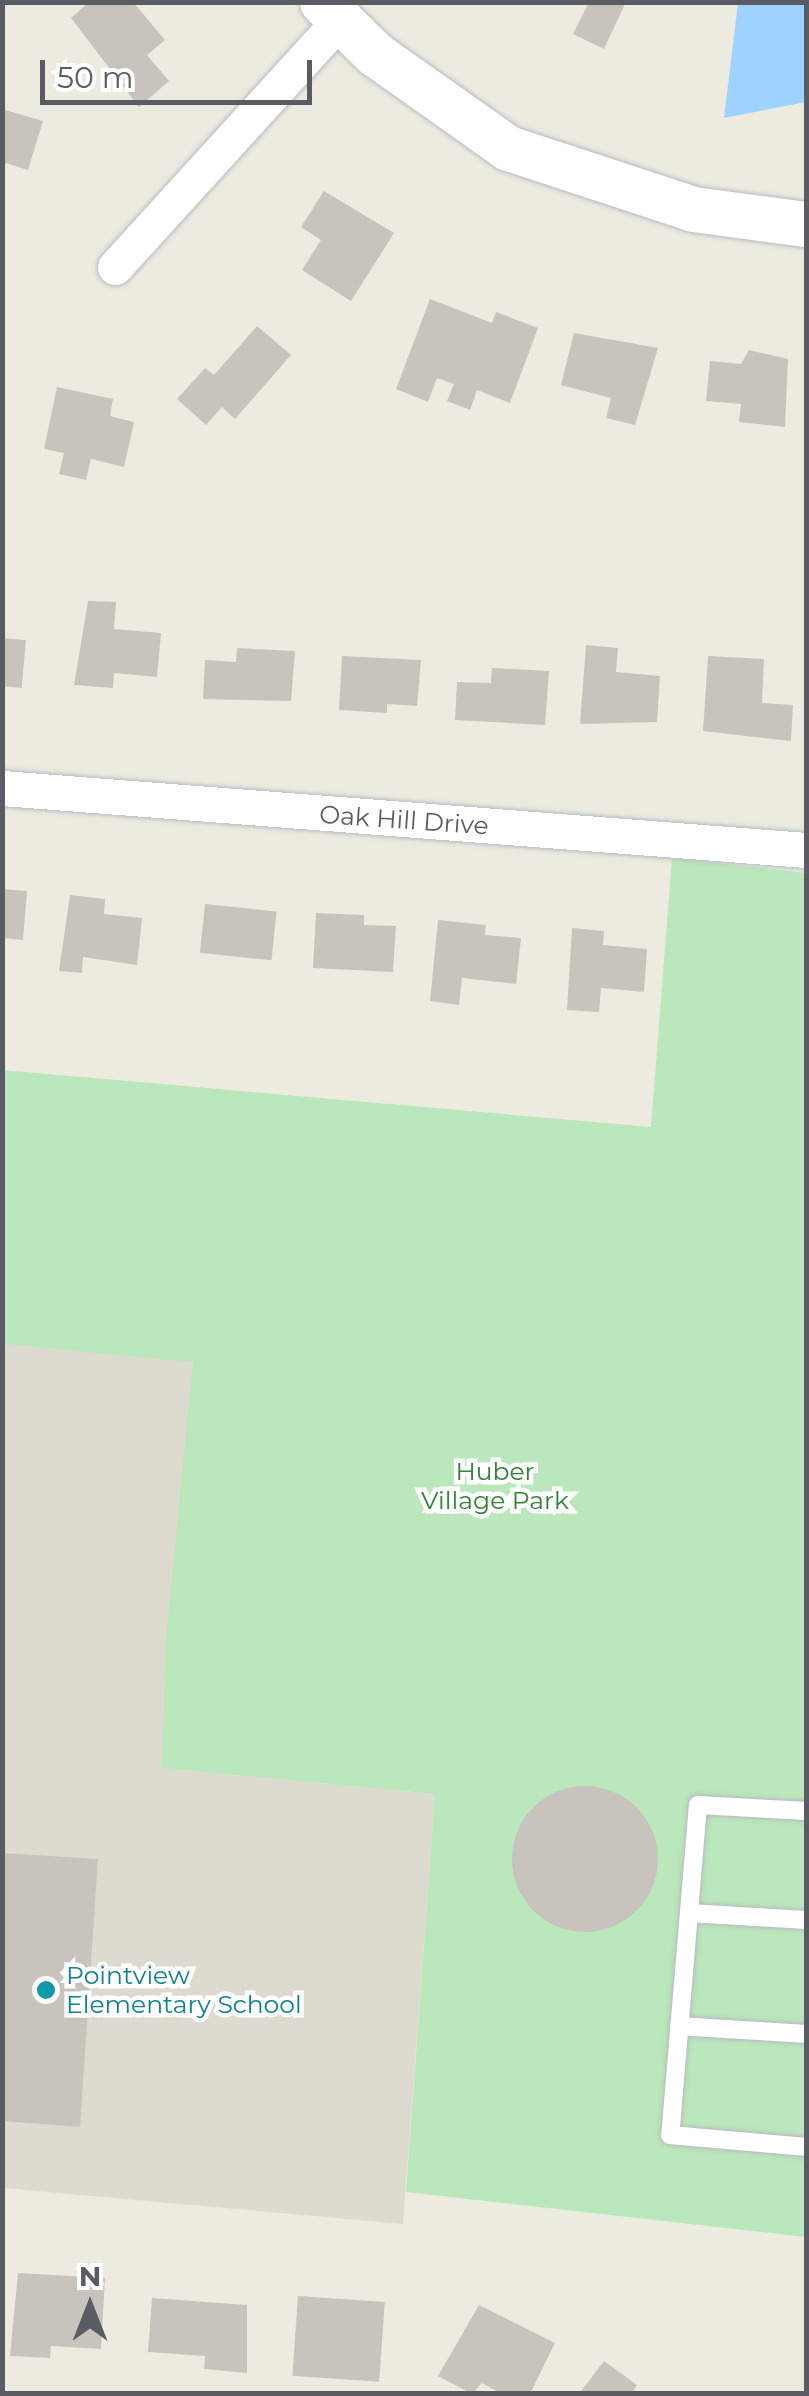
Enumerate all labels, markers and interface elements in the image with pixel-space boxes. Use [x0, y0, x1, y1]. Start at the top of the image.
scale bar [45, 40, 318, 102]
text: 50 m [57, 59, 134, 96]
street label: Oak Hill Drive [318, 799, 490, 841]
park label: Huber Village Park [421, 1457, 569, 1516]
place label: Pointview Elementary School [66, 1961, 302, 2020]
marker: Pointview Elementary School [35, 1979, 57, 2001]
north arrow [40, 2256, 140, 2356]
text: N [79, 2259, 101, 2293]

